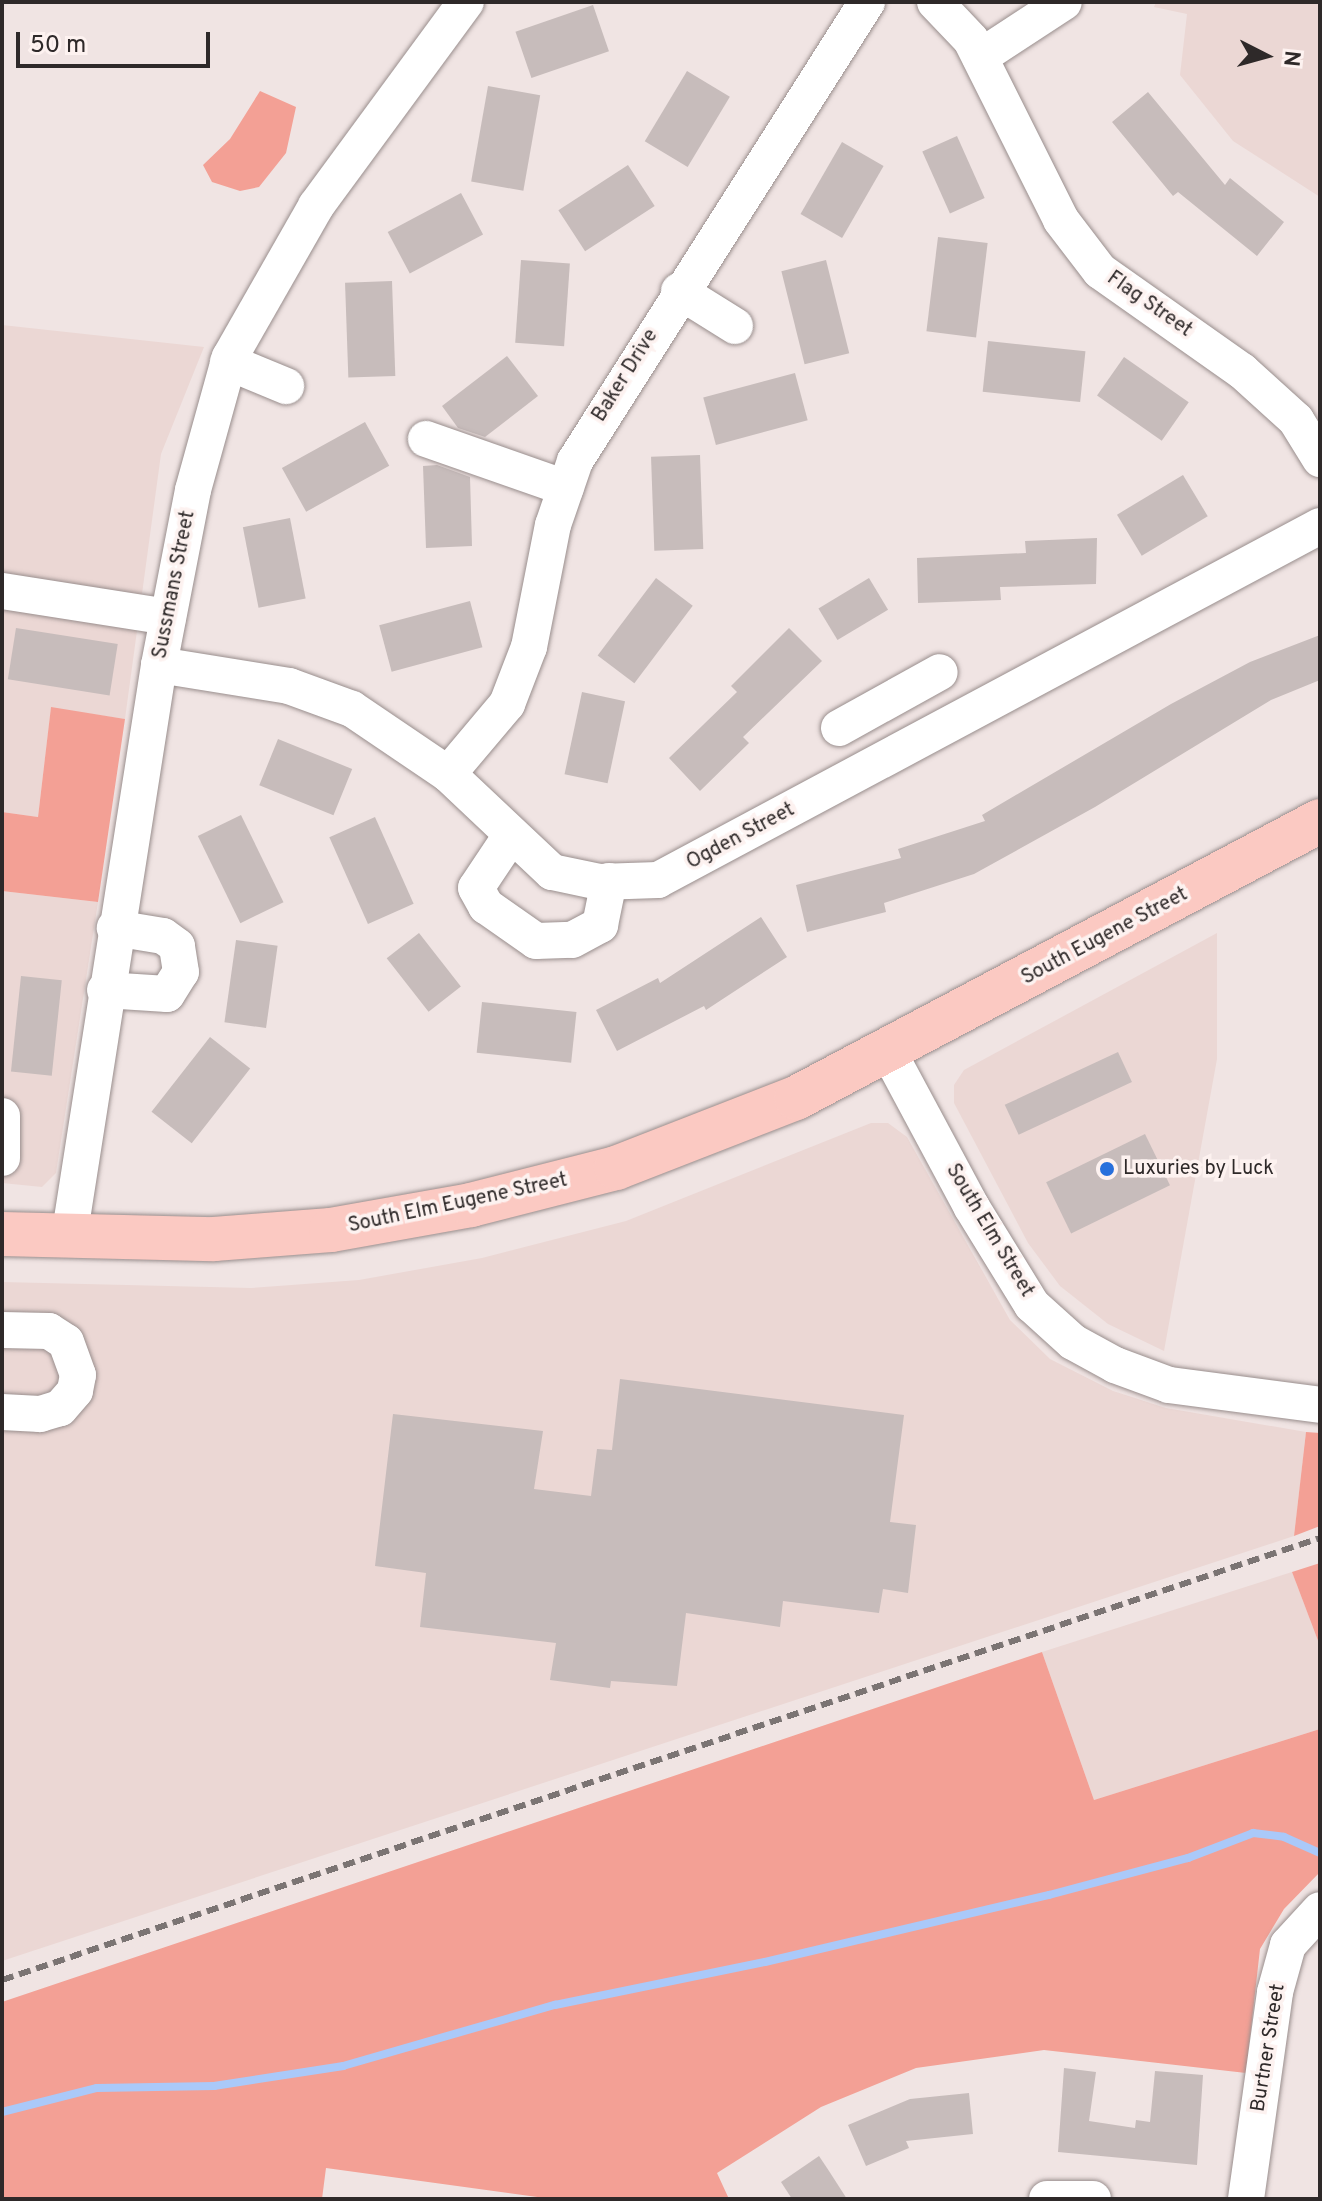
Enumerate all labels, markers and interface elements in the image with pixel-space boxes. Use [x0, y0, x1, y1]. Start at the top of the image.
scale bar [20, 16, 214, 66]
north arrow [1226, 16, 1306, 96]
text: 50 m [30, 31, 86, 61]
text: N [1276, 49, 1305, 68]
street label: Flag Street [1102, 267, 1196, 343]
street label: Baker Drive [588, 325, 664, 427]
street label: Sussmans Street [149, 509, 201, 661]
street label: Ogden Street [683, 799, 799, 875]
street label: South Eugene Street [1018, 883, 1192, 991]
place label: Luxuries by Luck [1123, 1157, 1274, 1181]
street label: South Elm Street [940, 1160, 1038, 1302]
marker: Luxuries by Luck [1098, 1160, 1116, 1178]
street label: South Elm Eugene Street [346, 1169, 570, 1239]
street label: Burtner Street [1247, 1982, 1291, 2114]

